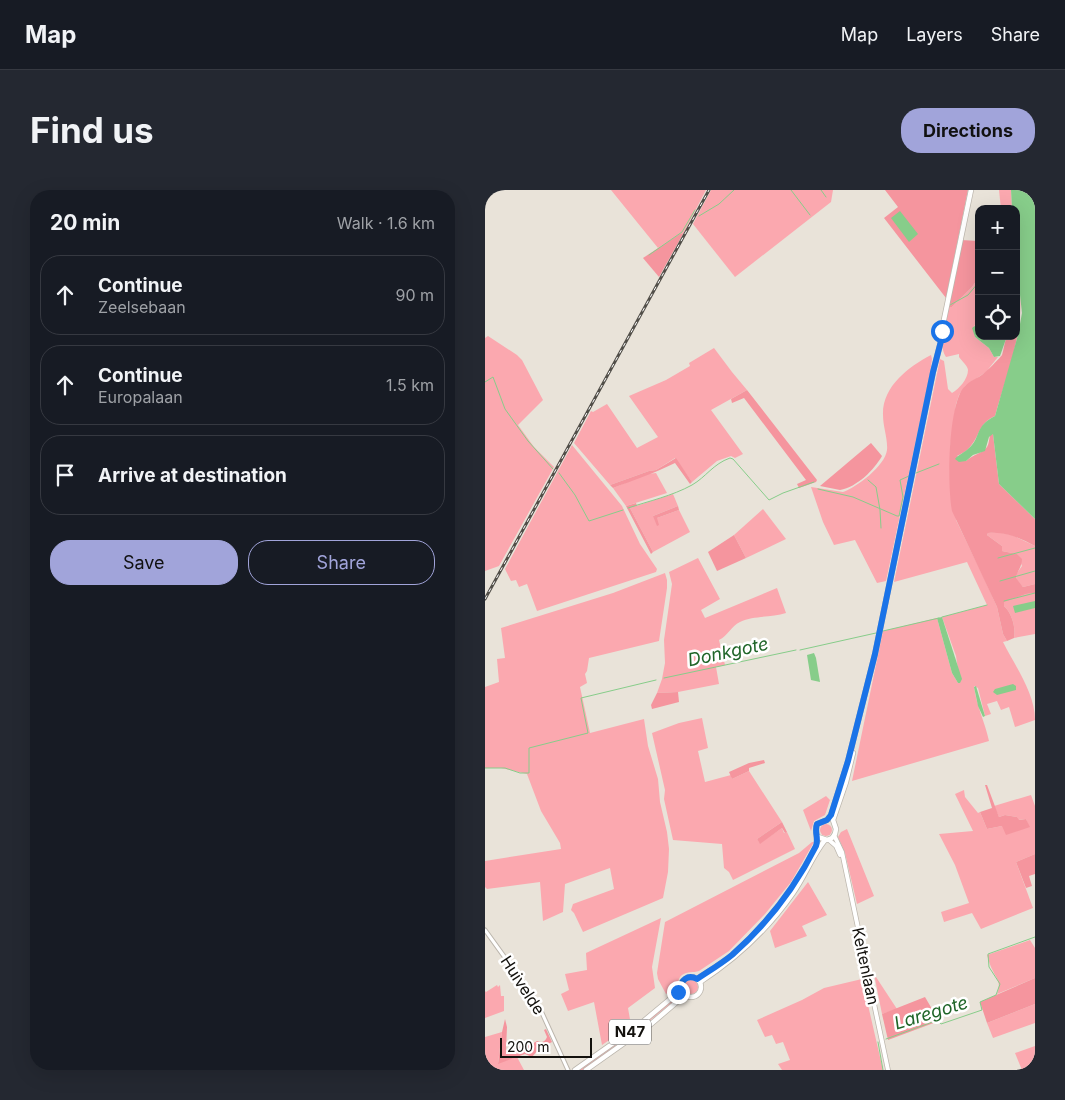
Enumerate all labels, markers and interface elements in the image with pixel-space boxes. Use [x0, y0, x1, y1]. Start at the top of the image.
text: Map [25, 20, 76, 49]
text: Map [841, 24, 878, 45]
text: Layers [906, 24, 963, 45]
text: Share [991, 24, 1040, 45]
button: Directions [901, 108, 1035, 153]
text: Find us [30, 109, 154, 151]
map controls [975, 205, 1020, 340]
button: + [975, 205, 1020, 250]
text: 20 min [50, 210, 120, 235]
text: Walk · 1.6 km [337, 213, 435, 233]
button: − [975, 250, 1020, 295]
text: Continue [98, 274, 183, 297]
icon: ahead [51, 281, 79, 309]
text: 90 m [395, 285, 434, 305]
button: locate [975, 295, 1020, 340]
text: Zeelsebaan [98, 297, 186, 317]
route start [931, 320, 954, 343]
text: Continue [98, 364, 183, 387]
icon: ahead [51, 371, 79, 399]
text: 1.5 km [386, 375, 434, 395]
text: Europalaan [98, 387, 183, 407]
icon: arrive [51, 461, 79, 489]
text: Arrive at destination [98, 464, 287, 487]
button: Save [50, 540, 238, 585]
button: Share [248, 540, 435, 585]
water label: Donkgote [686, 633, 770, 670]
street label: Keltenlaan [848, 925, 884, 1007]
street label: Huivelde [497, 952, 549, 1018]
route end [667, 981, 690, 1004]
water label: Laregote [891, 991, 970, 1034]
road number: N47 [609, 1020, 651, 1044]
scale bar [500, 1035, 593, 1058]
text: 200 m [507, 1038, 549, 1055]

